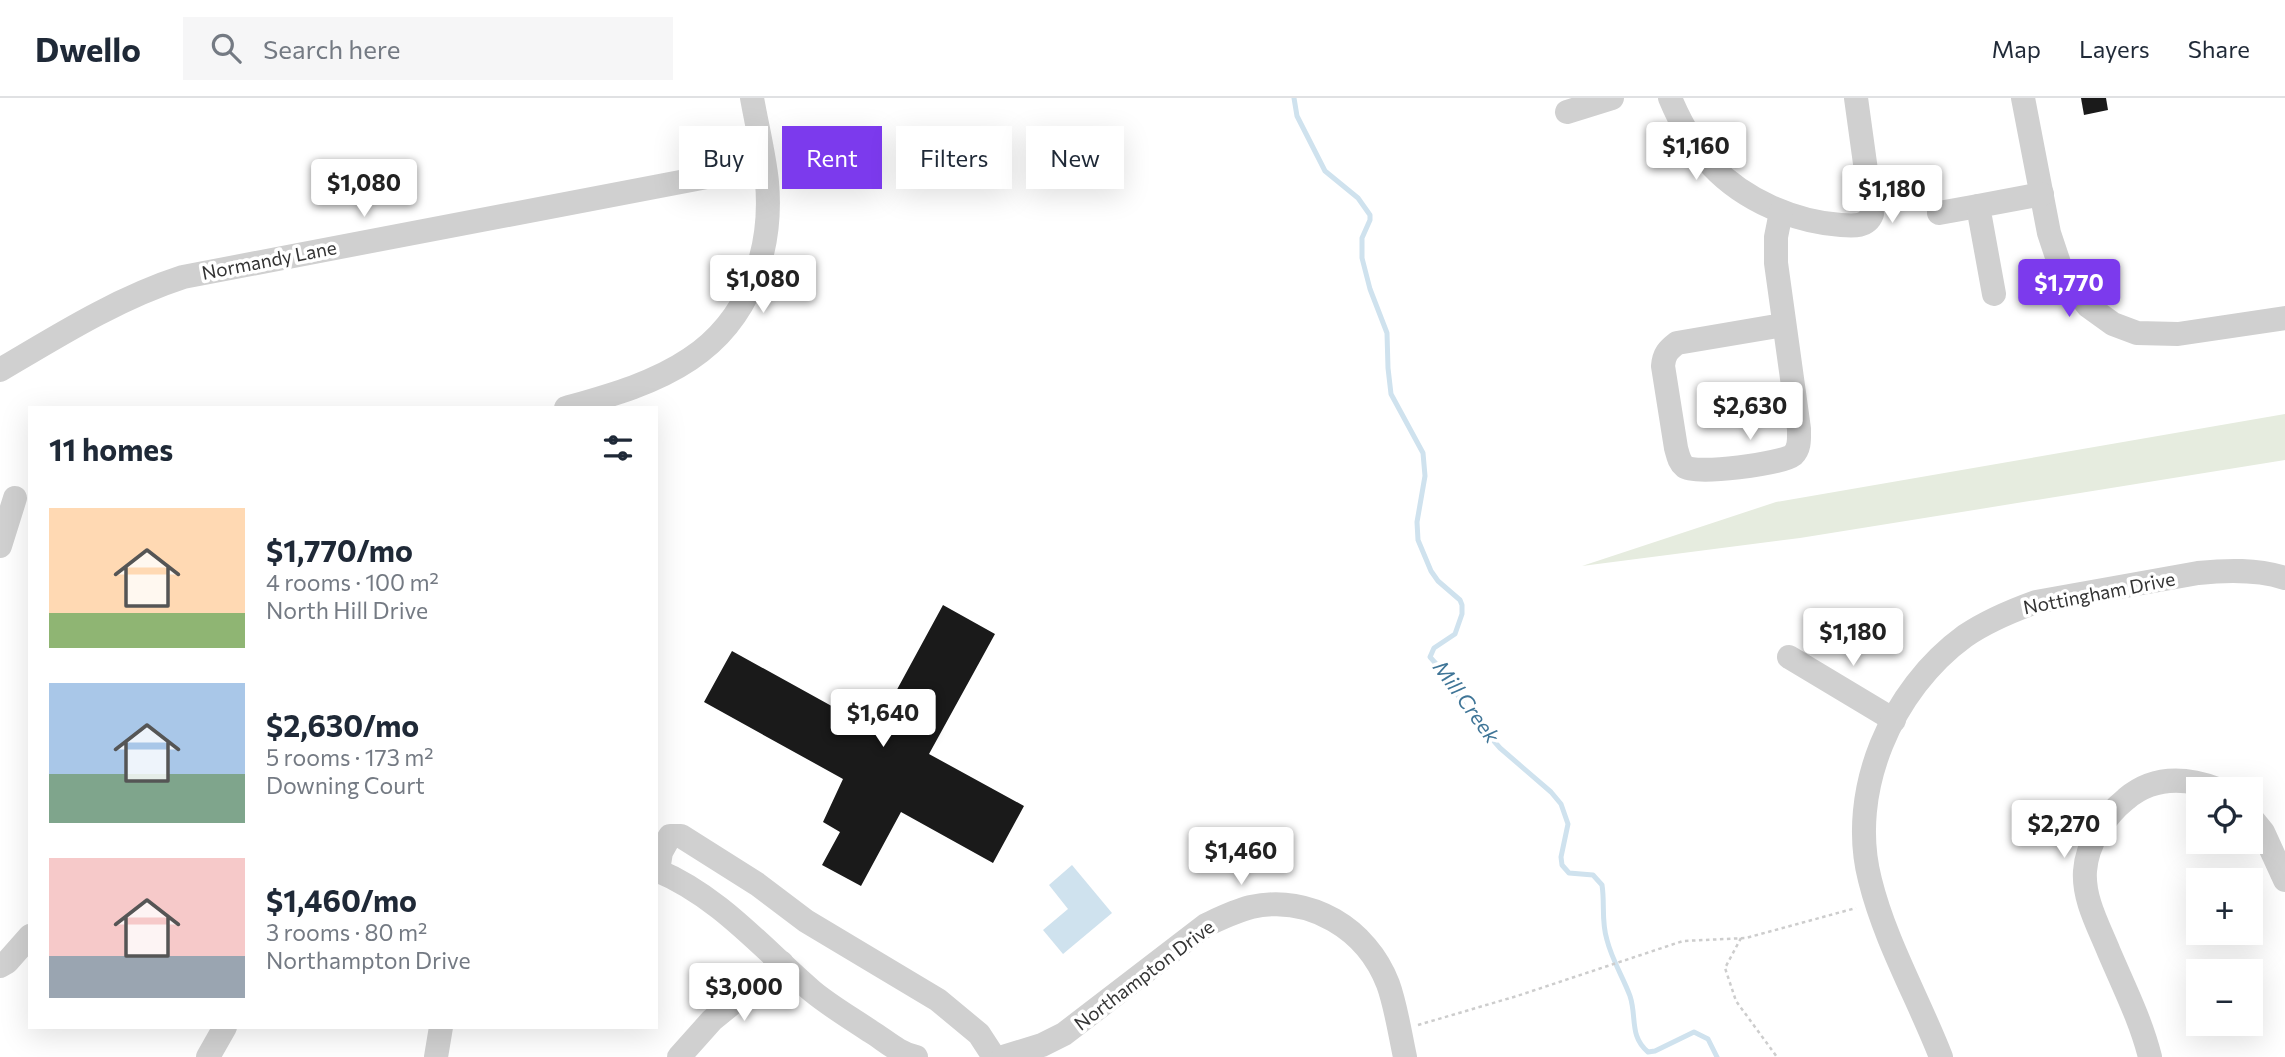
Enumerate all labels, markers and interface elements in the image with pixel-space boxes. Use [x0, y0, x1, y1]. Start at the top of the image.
search box [183, 17, 673, 80]
text: Dwello [35, 28, 141, 69]
icon: search [207, 29, 245, 67]
text: Search here [263, 33, 401, 64]
text: Map [1992, 34, 2041, 63]
text: Layers [2079, 34, 2150, 63]
text: Share [2188, 34, 2250, 63]
pin: $1,160 [1639, 122, 1753, 182]
chip: Buy [679, 126, 768, 189]
chip: Rent [782, 126, 882, 189]
chip: Filters [896, 126, 1012, 189]
chip: New [1026, 126, 1124, 189]
text: $1,160 [1662, 131, 1730, 159]
pin: $1,080 [307, 159, 421, 219]
pin: $1,180 [1835, 166, 1949, 225]
text: $1,080 [327, 168, 401, 196]
text: $1,180 [1858, 174, 1926, 202]
street label: Normandy Lane [200, 235, 338, 284]
pin: $1,080 [706, 256, 820, 315]
pin: $1,770 [2012, 260, 2126, 319]
text: $1,080 [726, 264, 800, 292]
text: $1,770 [2034, 268, 2104, 296]
pin: $2,630 [1693, 382, 1807, 442]
text: $2,630 [1713, 391, 1787, 419]
icon: filters [599, 429, 637, 467]
text: 11 homes [49, 430, 173, 467]
text: $1,770/mo [266, 531, 413, 568]
icon: home [105, 536, 189, 620]
street label: Nottingham Drive [2021, 567, 2177, 619]
text: 4 rooms · 100 m² [266, 568, 439, 596]
text: North Hill Drive [266, 596, 428, 624]
pin: $1,180 [1796, 608, 1910, 668]
text: $1,180 [1819, 617, 1887, 645]
water label: Mill Creek [1429, 655, 1506, 748]
pin: $1,640 [826, 690, 940, 749]
text: $1,640 [847, 698, 919, 726]
text: $2,630/mo [266, 706, 419, 743]
icon: home [105, 711, 189, 795]
text: 5 rooms · 173 m² [266, 743, 433, 771]
text: Downing Court [266, 771, 425, 799]
map controls [2186, 777, 2263, 1036]
button: locate [2186, 777, 2263, 854]
pin: $2,270 [2007, 800, 2121, 860]
text: $2,270 [2028, 809, 2100, 837]
pin: $1,460 [1184, 828, 1298, 887]
text: $1,460 [1205, 836, 1277, 864]
button: + [2186, 868, 2263, 945]
text: $1,460/mo [266, 881, 417, 918]
icon: home [105, 886, 189, 970]
street label: Northampton Drive [1069, 915, 1218, 1035]
text: 3 rooms · 80 m² [266, 918, 427, 946]
text: Northampton Drive [266, 946, 471, 974]
button: − [2186, 959, 2263, 1036]
pin: $3,000 [687, 964, 801, 1023]
text: $3,000 [705, 972, 783, 1000]

